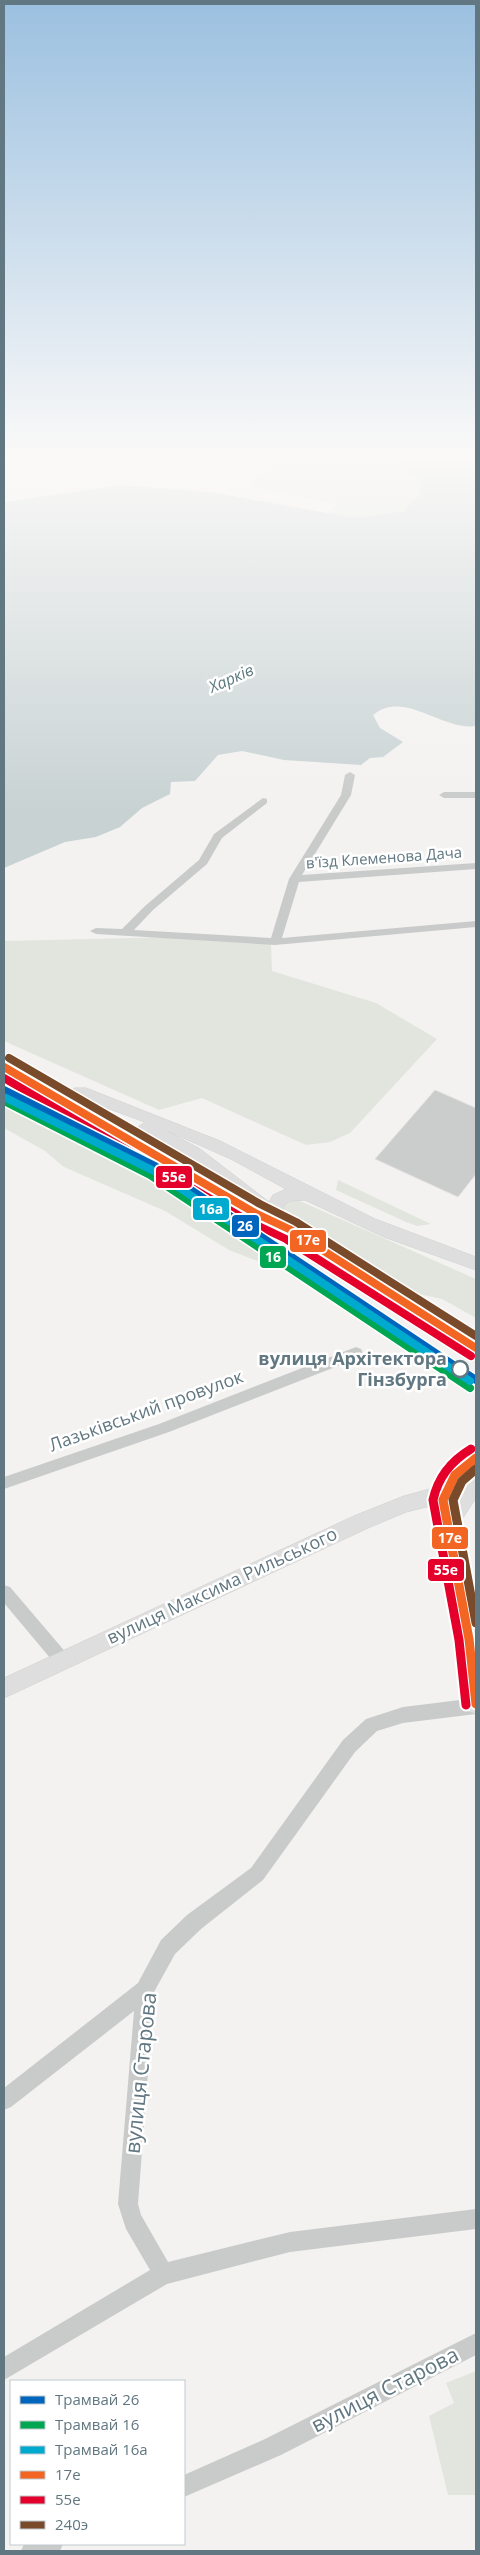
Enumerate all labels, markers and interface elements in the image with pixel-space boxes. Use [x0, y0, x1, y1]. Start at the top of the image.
water label: Харків [204, 658, 257, 698]
street label: в'їзд Клеменова Дача [305, 842, 463, 872]
line badge: 55е [155, 1165, 193, 1189]
text: 55е [162, 1167, 186, 1186]
line badge: 16a [192, 1197, 230, 1221]
text: 16a [199, 1199, 223, 1218]
line badge: 26 [231, 1214, 260, 1238]
text: 26 [237, 1216, 253, 1235]
line badge: 17е [289, 1229, 327, 1253]
text: 17е [296, 1230, 320, 1249]
line badge: 16 [259, 1245, 287, 1269]
text: 16 [265, 1247, 281, 1266]
place label: вулиця Архітектора Гінзбурга [258, 1346, 447, 1391]
marker: вулиця Архітектора Гінзбурга [451, 1360, 469, 1378]
street label: Лазьківський провулок [45, 1363, 247, 1456]
street label: вулиця Максима Рильського [102, 1521, 341, 1649]
line badge: 17е [431, 1526, 469, 1550]
text: 17е [438, 1528, 462, 1547]
line badge: 55е [427, 1558, 465, 1582]
text: 55е [434, 1560, 458, 1579]
street label: вулиця Старова [118, 1991, 162, 2155]
street label: вулиця Старова [306, 2340, 463, 2438]
legend [10, 2380, 185, 2545]
text: Трамвай 26 [55, 2389, 139, 2409]
text: Трамвай 16 [55, 2414, 139, 2434]
text: Трамвай 16a [55, 2439, 148, 2459]
text: 17е [55, 2464, 81, 2484]
text: 55е [55, 2489, 81, 2509]
text: 240э [55, 2514, 88, 2534]

